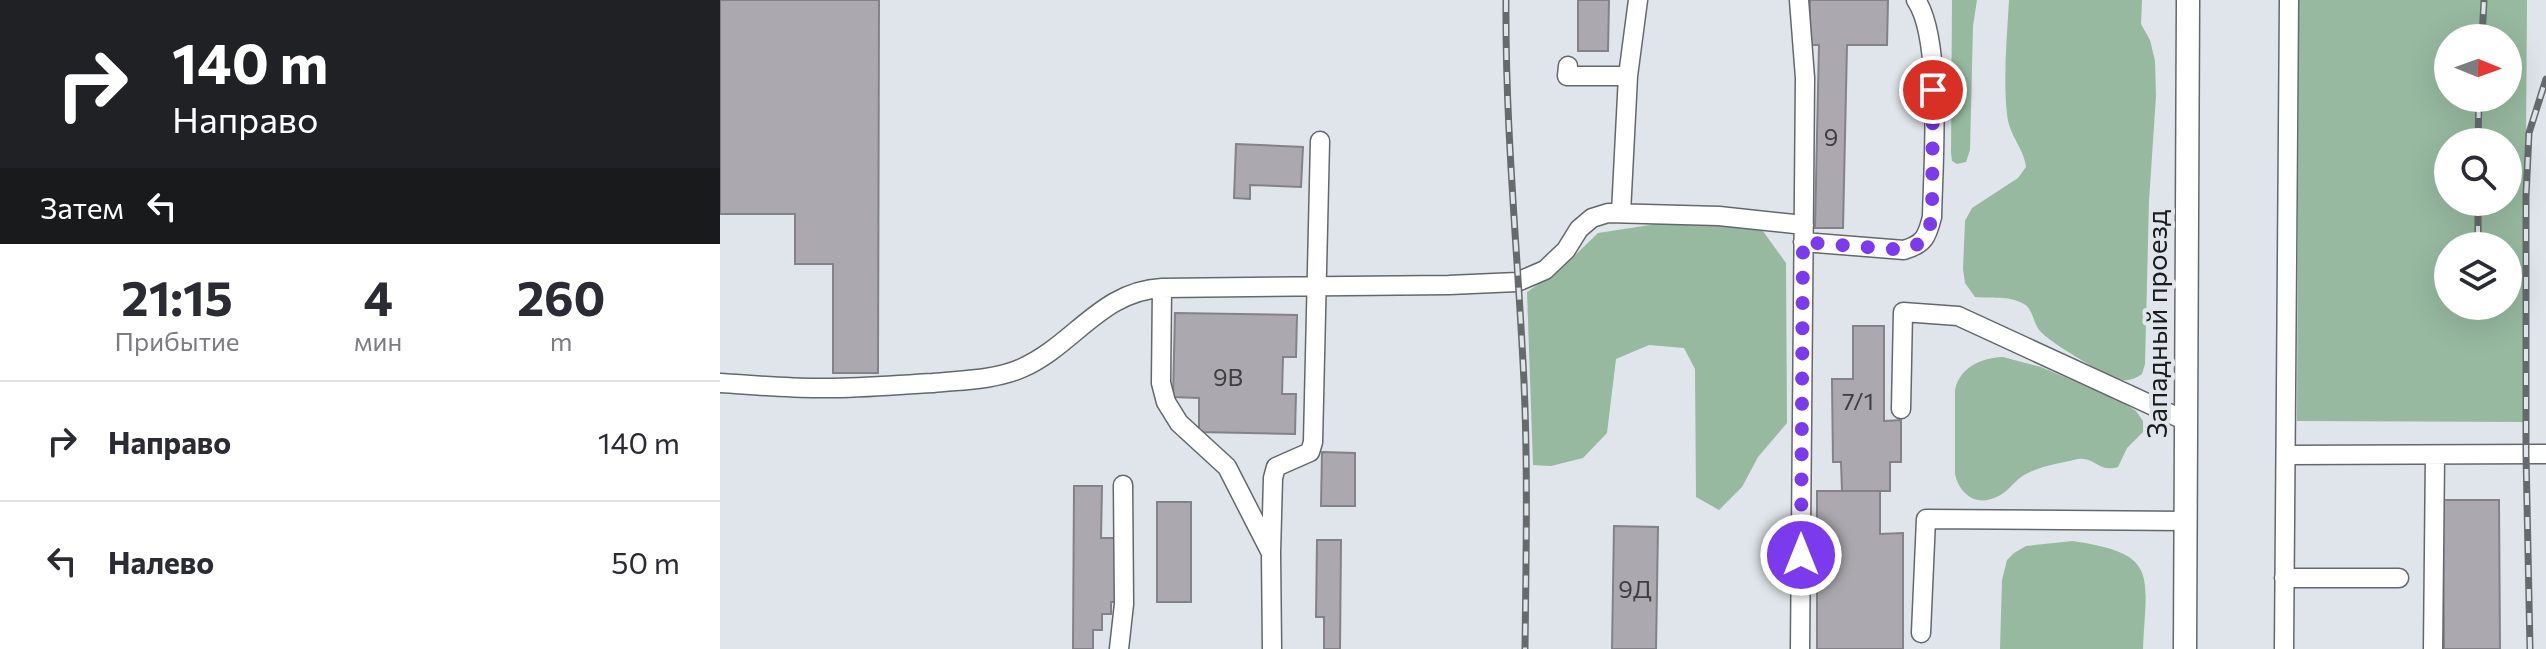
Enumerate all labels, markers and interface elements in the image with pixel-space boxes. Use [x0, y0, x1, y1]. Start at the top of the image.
north arrow [2434, 24, 2522, 112]
map controls [2434, 24, 2522, 320]
text: 140 m [172, 27, 328, 96]
icon: right [40, 32, 144, 136]
pin [1899, 56, 1967, 124]
icon: arrive [1911, 68, 1955, 112]
text: Направо [172, 96, 318, 140]
house number: 9 [1824, 122, 1838, 151]
button: search [2434, 128, 2522, 216]
icon: left [140, 184, 184, 228]
text: Затем [40, 188, 124, 225]
street label: Западный проезд [2139, 210, 2173, 438]
button: layers [2434, 232, 2522, 320]
text: 21:15 [121, 267, 233, 326]
text: 4 [364, 267, 393, 326]
text: 260 [517, 267, 605, 326]
text: Прибытие [115, 325, 240, 356]
text: мин [354, 325, 402, 356]
text: m [550, 325, 573, 356]
house number: 9В [1213, 362, 1243, 391]
house number: 7/1 [1842, 386, 1874, 415]
icon: right [40, 419, 84, 463]
text: Направо [108, 423, 231, 460]
text: 140 m [598, 423, 680, 460]
position arrow [1759, 513, 1843, 597]
icon: left [40, 539, 84, 583]
text: Налево [108, 543, 214, 580]
text: 50 m [611, 543, 680, 580]
house number: 9Д [1618, 574, 1652, 603]

